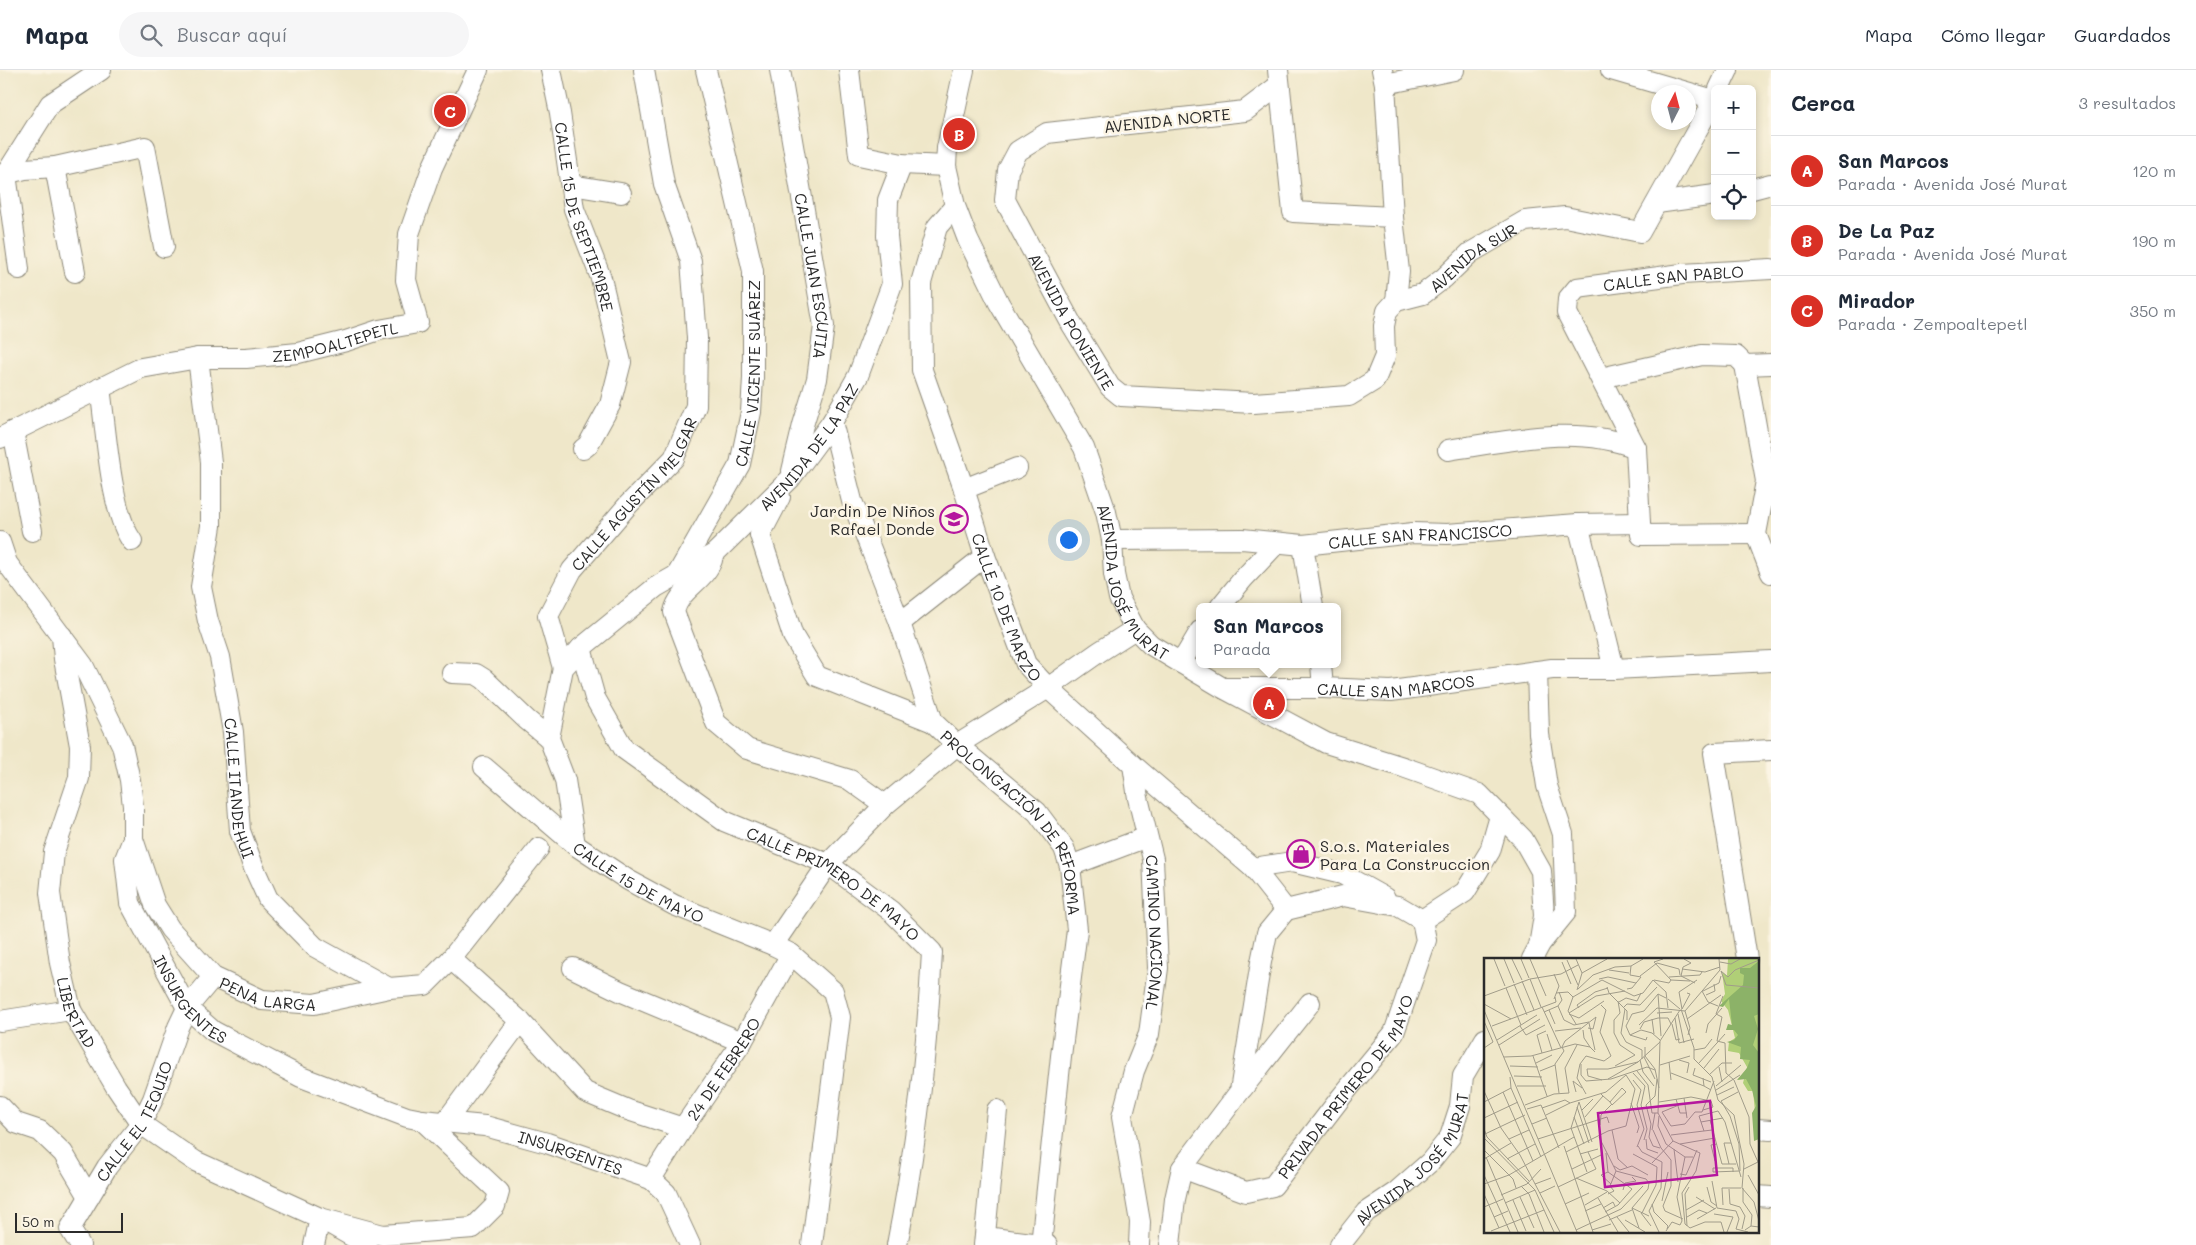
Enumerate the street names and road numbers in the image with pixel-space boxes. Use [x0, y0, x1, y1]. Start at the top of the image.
street label: AVENIDA NORTE [1103, 103, 1231, 137]
street label: CALLE 15 DE SEPTIEMBRE [551, 121, 619, 313]
street label: CALLE JUAN ESCUTIA [791, 191, 835, 361]
street label: AVENIDA SUR [1425, 218, 1520, 296]
street label: AVENIDA PONIENTE [1025, 249, 1120, 394]
street label: CALLE SAN PABLO [1602, 260, 1744, 295]
street label: CALLE VICENTE SUÁREZ [729, 280, 764, 469]
street label: ZEMPOALTEPETL [271, 316, 400, 366]
street label: AVENIDA DE LA PAZ [754, 379, 863, 515]
street label: CALLE AGUSTÍN MELGAR [566, 414, 701, 575]
street label: AVENIDA JOSÉ MURAT [1093, 500, 1173, 664]
street label: CALLE SAN FRANCISCO [1327, 519, 1513, 553]
street label: CALLE 10 DE MARZO [968, 530, 1047, 685]
street label: CALLE SAN MARCOS [1317, 669, 1476, 701]
street label: CALLE ITANDEHUI [220, 716, 260, 861]
street label: PROLONGACIÓN DE REFORMA [937, 725, 1086, 916]
street label: CALLE PRIMERO DE MAYO [744, 821, 925, 945]
street label: CALLE 15 DE MAYO [570, 836, 708, 927]
street label: CAMINO NACIONAL [1142, 854, 1169, 1012]
street label: INSURGENTES [150, 951, 231, 1047]
street label: PENA LARGA [217, 971, 317, 1015]
street label: LIBERTAD [53, 975, 101, 1052]
street label: PRIVADA PRIMERO DE MAYO [1272, 992, 1417, 1182]
street label: 24 DE FEBRERO [681, 1013, 764, 1124]
street label: CALLE EL TEQUIO [90, 1058, 176, 1185]
street label: AVENIDA JOSÉ MURAT [1349, 1092, 1472, 1229]
street label: INSURGENTES [516, 1125, 626, 1179]

